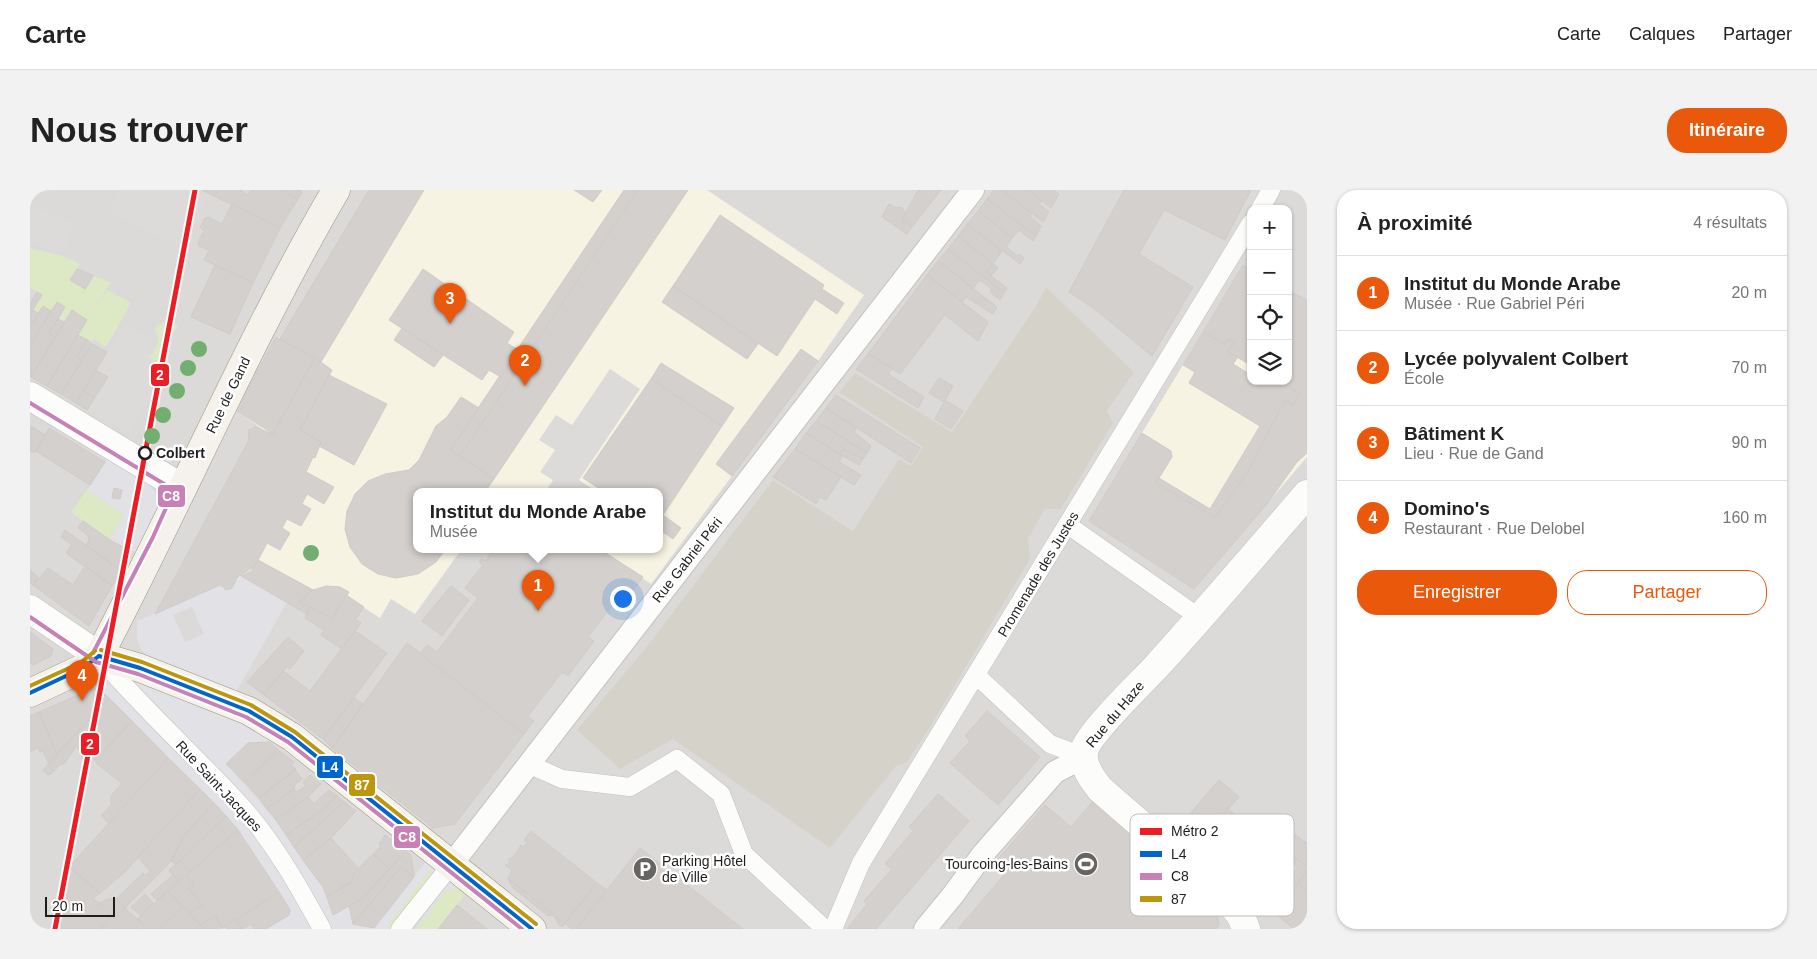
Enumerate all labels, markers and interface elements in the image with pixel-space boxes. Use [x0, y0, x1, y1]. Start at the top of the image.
text: Carte [25, 21, 86, 48]
text: Carte [1557, 24, 1601, 44]
text: Calques [1629, 24, 1695, 44]
text: Partager [1723, 24, 1792, 44]
button: Itinéraire [1667, 108, 1787, 153]
text: Nous trouver [30, 110, 248, 149]
map controls [1247, 205, 1292, 385]
button: + [1247, 205, 1292, 250]
text: À proximité [1357, 211, 1473, 234]
text: 4 résultats [1693, 214, 1767, 231]
button: − [1247, 250, 1292, 295]
text: Institut du Monde Arabe [1404, 273, 1621, 294]
pin: 3 [434, 283, 466, 324]
text: 1 [1369, 284, 1377, 301]
text: 20 m [1731, 284, 1767, 301]
button: locate [1247, 295, 1292, 340]
text: Musée · Rue Gabriel Péri [1404, 295, 1585, 312]
button: layers [1247, 340, 1292, 385]
pin: 2 [509, 345, 541, 386]
text: Lycée polyvalent Colbert [1404, 348, 1628, 369]
street label: Rue de Gand [203, 354, 253, 436]
text: 2 [1369, 359, 1377, 376]
text: 70 m [1731, 359, 1767, 376]
line badge: 2 [150, 363, 170, 387]
text: 2 [156, 367, 164, 383]
text: École [1404, 370, 1444, 387]
text: Bâtiment K [1404, 423, 1504, 444]
text: 3 [1369, 434, 1377, 451]
text: 90 m [1731, 434, 1767, 451]
place label: Colbert [156, 445, 205, 461]
text: Lieu · Rue de Gand [1404, 445, 1544, 462]
marker: Colbert [138, 446, 152, 460]
line badge: C8 [157, 484, 186, 508]
text: C8 [162, 488, 180, 504]
popup [413, 488, 663, 553]
text: Domino's [1404, 498, 1490, 519]
text: Institut du Monde Arabe [430, 501, 646, 522]
street label: Promenade des Justes [994, 509, 1082, 639]
text: 4 [1369, 509, 1377, 526]
text: 160 m [1723, 509, 1767, 526]
street label: Rue Gabriel Péri [649, 514, 725, 606]
text: Restaurant · Rue Delobel [1404, 520, 1585, 537]
text: Musée [430, 523, 478, 540]
pin: 1 [522, 570, 554, 611]
button: Enregistrer [1357, 570, 1557, 615]
button: Partager [1567, 570, 1767, 615]
your location [610, 586, 636, 612]
pin: 4 [66, 660, 98, 701]
street label: Rue du Haze [1083, 677, 1148, 750]
line badge: 2 [80, 732, 100, 756]
text: 2 [86, 736, 94, 752]
street label: Rue Saint-Jacques [173, 737, 265, 835]
line badge: L4 [316, 755, 344, 779]
text: L4 [322, 759, 338, 775]
line badge: 87 [348, 773, 376, 797]
text: 87 [354, 777, 370, 793]
legend [1130, 814, 1294, 916]
text: Métro 2 [1171, 823, 1219, 839]
line badge: C8 [393, 825, 421, 849]
text: C8 [398, 829, 416, 845]
text: L4 [1171, 846, 1187, 862]
sports icon: Tourcoing-les-Bains [1073, 851, 1099, 877]
place label: Parking Hôtel de Ville [662, 853, 746, 885]
parking icon: Parking Hôtel de Ville [632, 856, 658, 882]
place label: Tourcoing-les-Bains [945, 856, 1068, 872]
text: C8 [1171, 868, 1189, 884]
text: 87 [1171, 891, 1187, 907]
scale bar [45, 894, 115, 917]
text: 20 m [52, 898, 83, 914]

